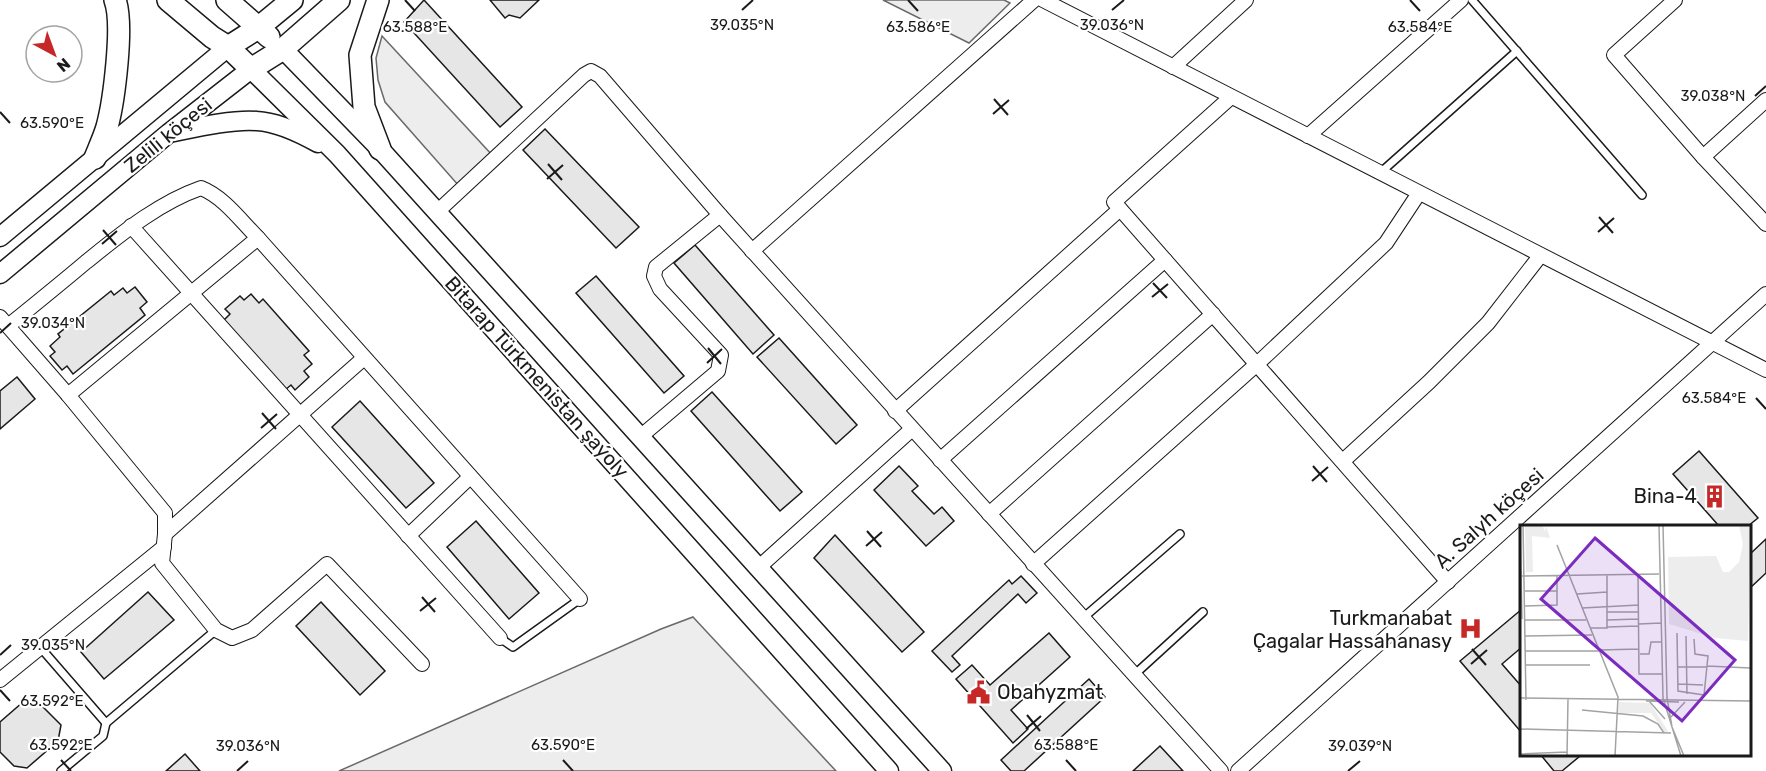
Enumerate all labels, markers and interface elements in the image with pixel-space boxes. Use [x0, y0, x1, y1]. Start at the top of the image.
text: 39.035°N [710, 16, 774, 34]
text: 39.036°N [1080, 16, 1144, 34]
text: 63.588°E [383, 18, 447, 36]
text: 63.586°E [886, 18, 950, 36]
text: 63.584°E [1388, 18, 1452, 36]
north arrow [24, 24, 84, 84]
text: N [53, 54, 74, 76]
text: 39.038°N [1681, 87, 1745, 105]
street label: Zelili köçesi [119, 92, 217, 178]
text: 63.590°E [20, 114, 84, 132]
street label: Bitarap Türkmenistan şaýoly [440, 271, 634, 483]
text: 39.034°N [21, 314, 85, 332]
text: 63.584°E [1682, 389, 1746, 407]
street label: A. Salyh köçesi [1430, 463, 1548, 573]
building icon: Bina-4 [1702, 483, 1728, 509]
place label: Bina-4 [1634, 484, 1697, 508]
inset map [1520, 525, 1751, 756]
place label: Turkmanabat Çagalar Hassahanasy [1253, 606, 1452, 653]
hospital icon: Turkmanabat Çagalar Hassahanasy [1457, 616, 1483, 642]
text: 39.035°N [21, 636, 85, 654]
public building icon: Obahyzmat [966, 679, 992, 705]
place label: Obahyzmat [997, 680, 1103, 704]
text: 63.592°E [20, 692, 84, 710]
text: 63.592°E [29, 736, 93, 754]
text: 63.590°E [531, 736, 595, 754]
text: 63.588°E [1034, 736, 1098, 754]
text: 39.036°N [216, 737, 280, 755]
text: 39.039°N [1328, 737, 1392, 755]

